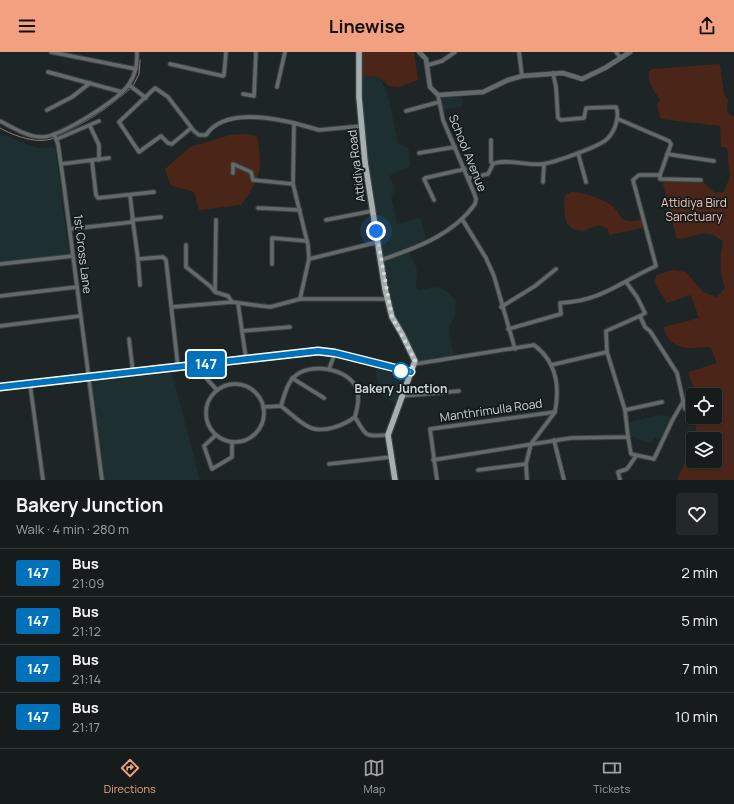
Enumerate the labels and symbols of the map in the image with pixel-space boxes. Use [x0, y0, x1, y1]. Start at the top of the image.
street label: School Avenue [445, 112, 491, 194]
street label: Attidiya Road [343, 129, 369, 203]
park label: Attidiya Bird Sanctuary [661, 194, 727, 225]
street label: 1st Cross Lane [70, 213, 96, 295]
your location [366, 221, 386, 241]
line badge: 147 [183, 351, 229, 377]
marker: Bakery Junction [392, 362, 410, 380]
place label: Bakery Junction [354, 380, 448, 397]
street label: Manthrimulla Road [439, 394, 543, 426]

